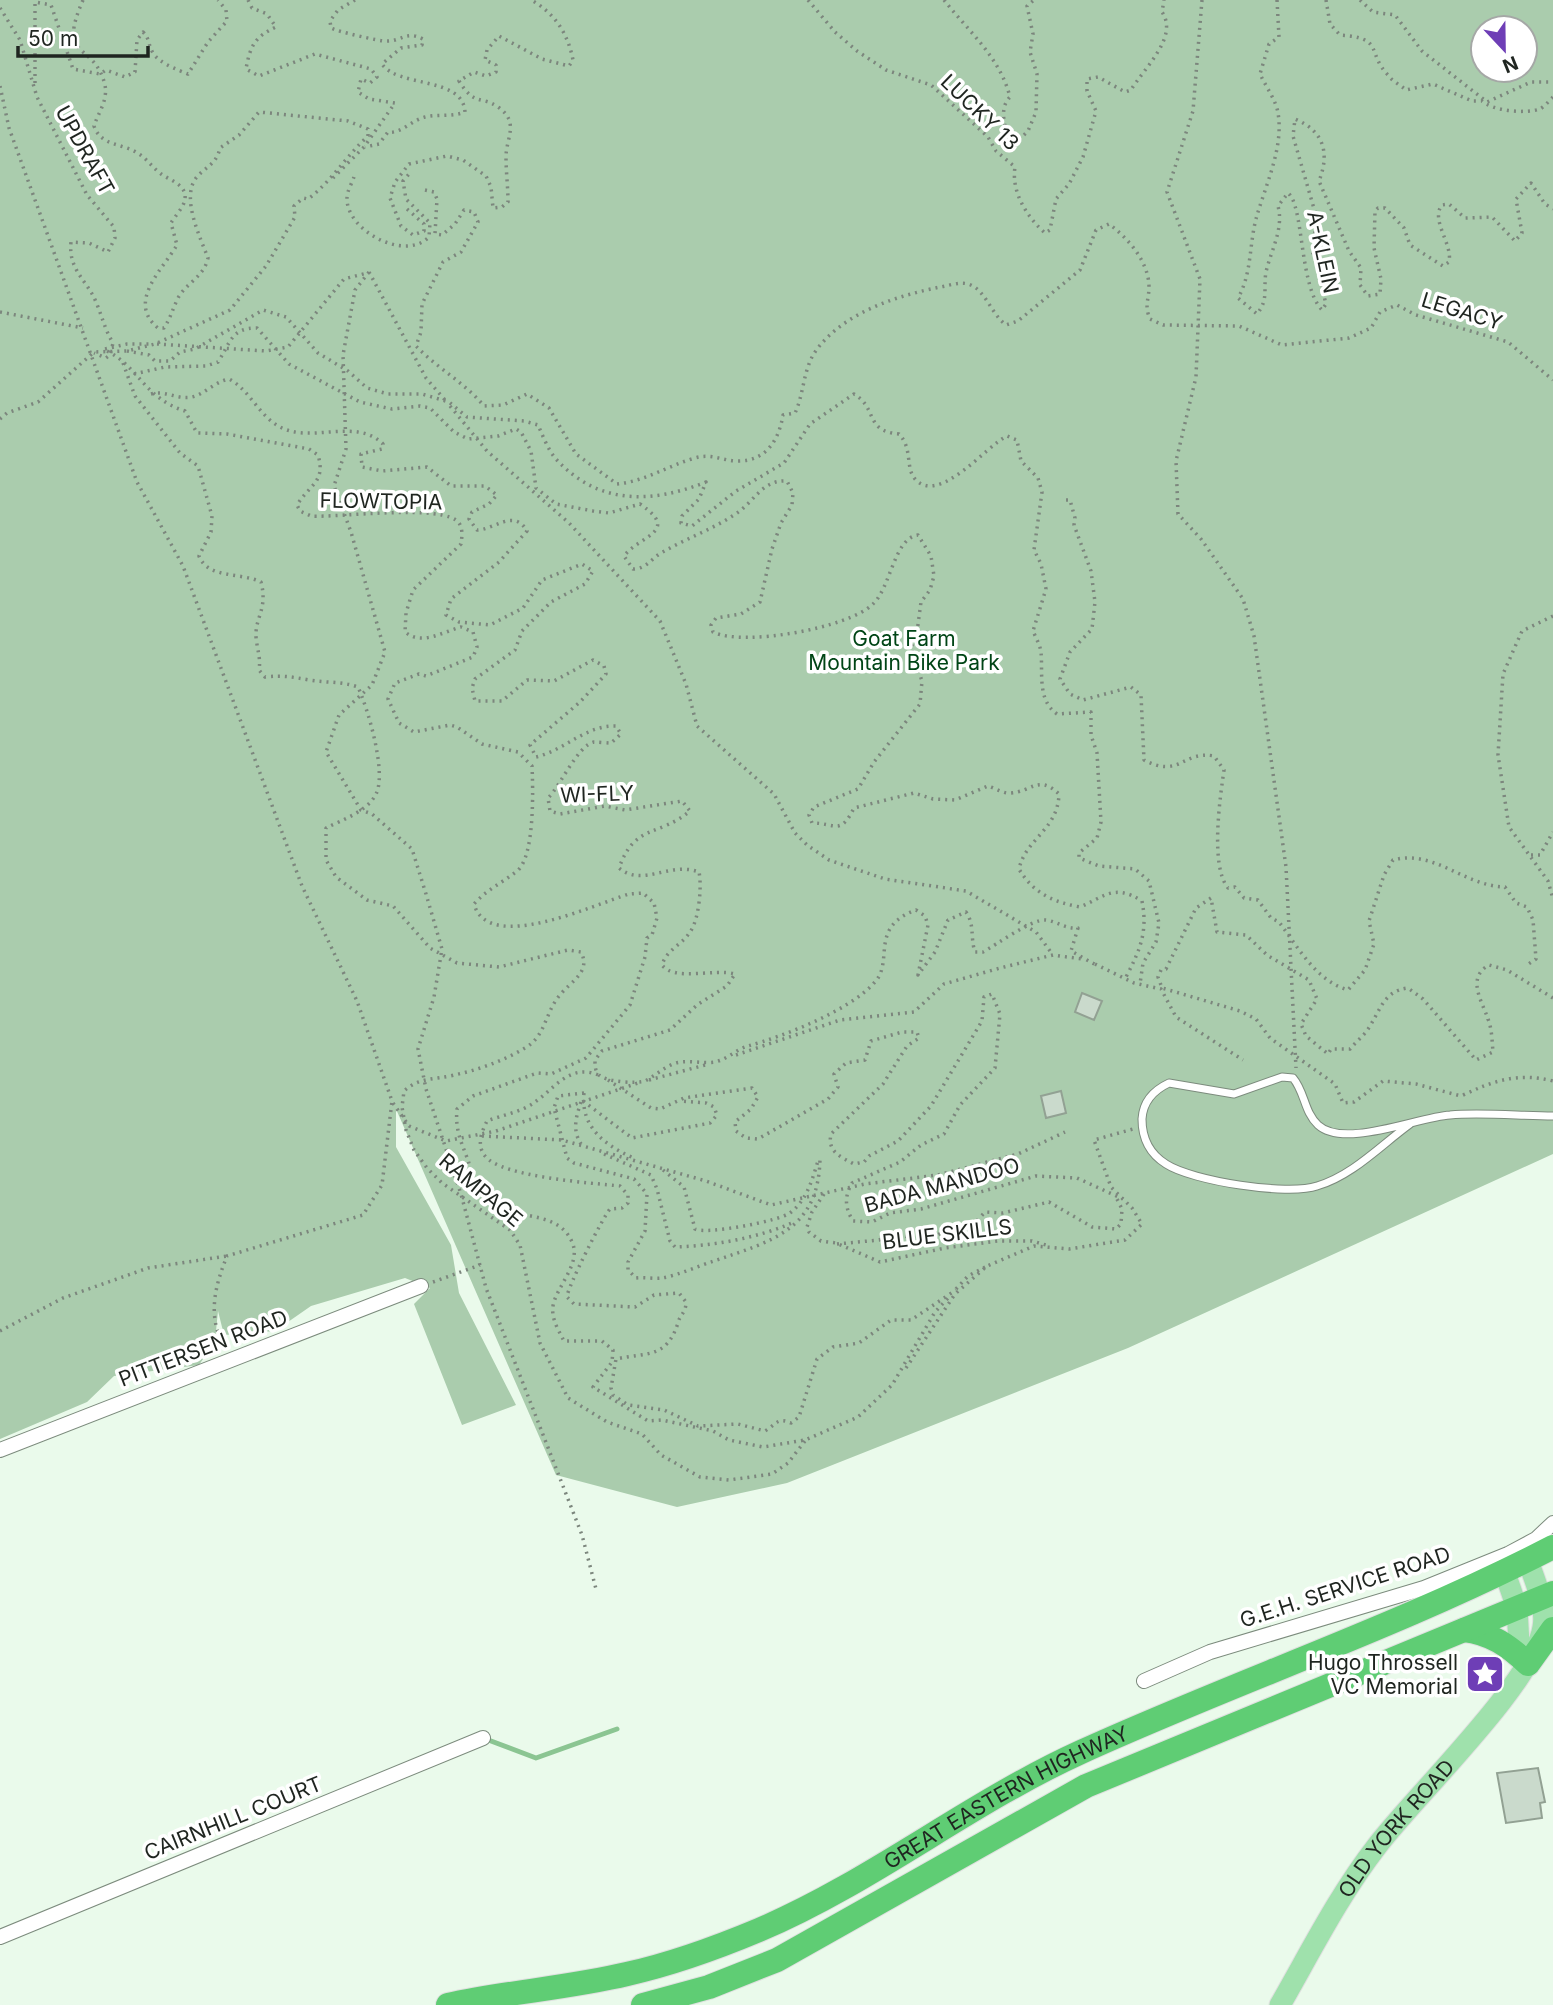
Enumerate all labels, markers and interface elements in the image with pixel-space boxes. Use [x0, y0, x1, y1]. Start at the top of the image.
scale bar [18, 14, 147, 58]
north arrow [1469, 14, 1539, 84]
text: 50 m [28, 26, 78, 51]
text: N [1499, 51, 1521, 78]
street label: LUCKY 13 [936, 69, 1024, 155]
street label: UPDRAFT [50, 101, 120, 199]
street label: A-KLEIN [1302, 209, 1344, 295]
street label: LEGACY [1419, 287, 1505, 335]
street label: FLOWTOPIA [319, 487, 443, 515]
park label: Goat Farm Mountain Bike Park [808, 626, 1000, 675]
street label: WI-FLY [560, 780, 634, 808]
street label: RAMPAGE [434, 1148, 528, 1232]
street label: BADA MANDOO [862, 1152, 1022, 1218]
street label: BLUE SKILLS [881, 1214, 1013, 1254]
street label: PITTERSEN ROAD [115, 1304, 291, 1392]
street label: G.E.H. SERVICE ROAD [1237, 1541, 1453, 1633]
place label: Hugo Throssell VC Memorial [1308, 1650, 1458, 1699]
place icon: Hugo Throssell VC Memorial [1464, 1653, 1506, 1695]
street label: GREAT EASTERN HIGHWAY [879, 1720, 1132, 1874]
street label: OLD YORK ROAD [1332, 1754, 1459, 1902]
street label: CAIRNHILL COURT [141, 1771, 325, 1865]

